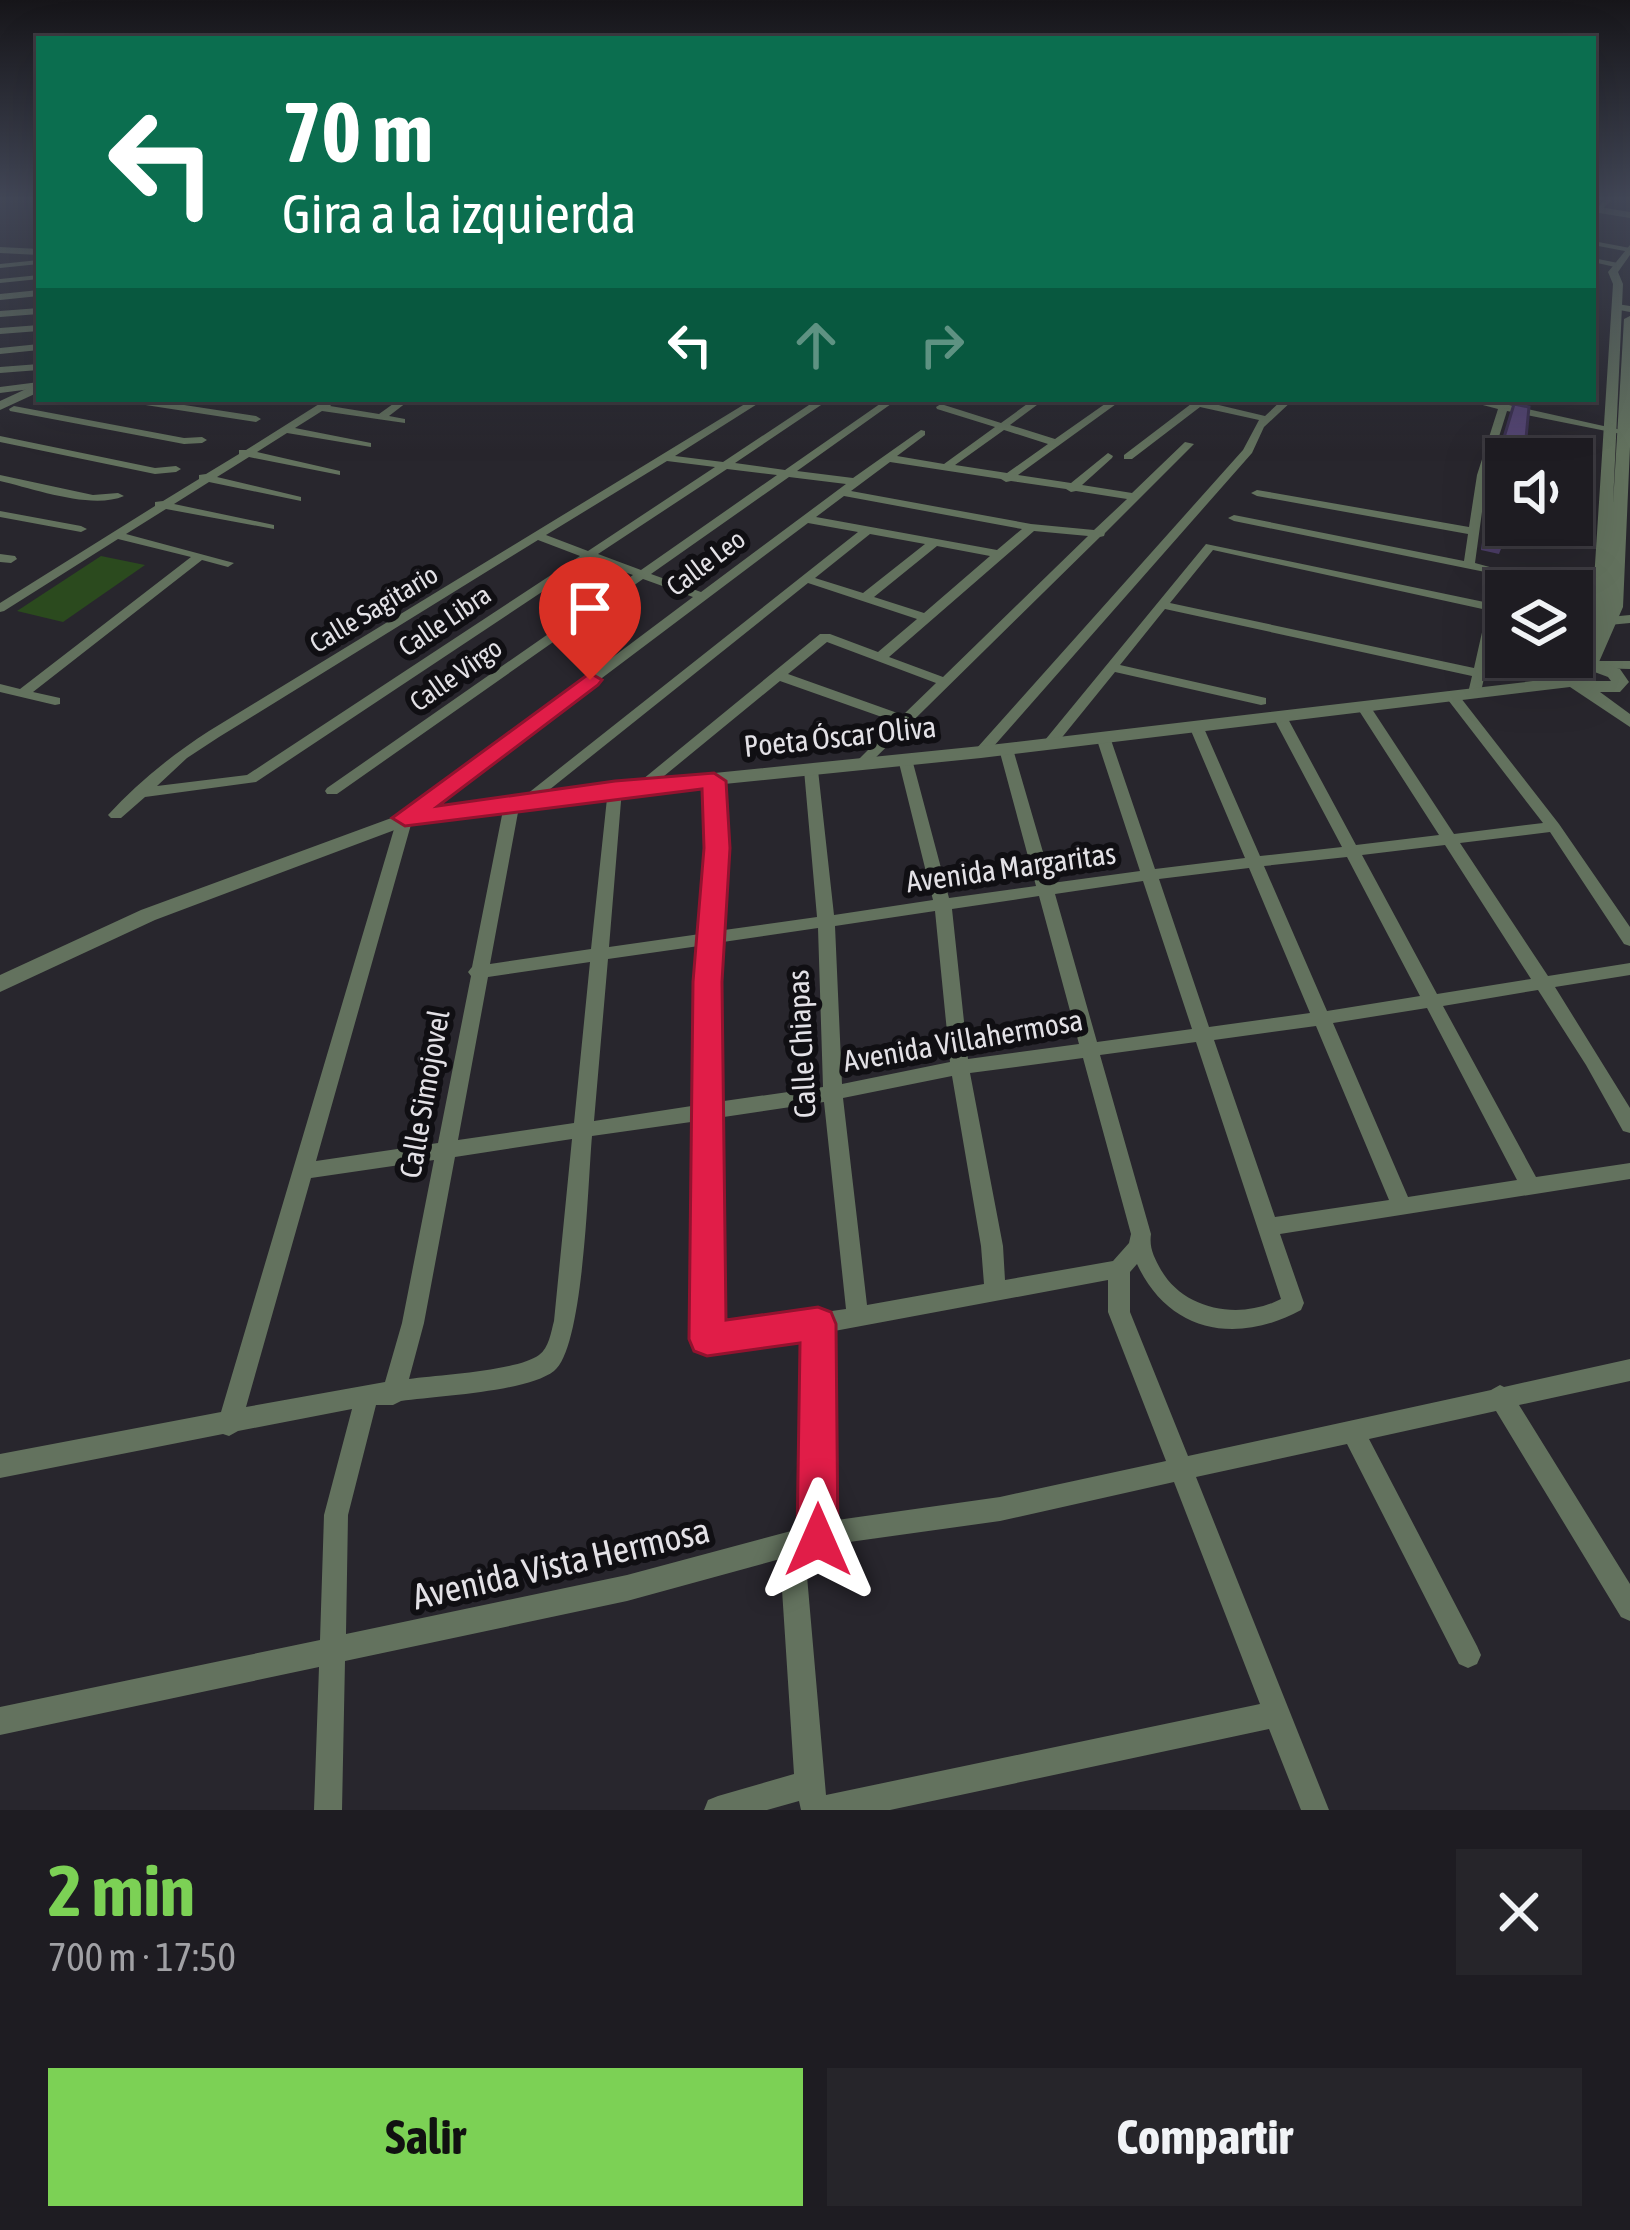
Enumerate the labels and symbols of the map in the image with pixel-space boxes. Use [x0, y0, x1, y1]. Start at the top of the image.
street label: Calle Leo [660, 523, 751, 602]
pin [539, 557, 641, 680]
street label: Calle Sagitario [304, 558, 443, 659]
street label: Calle Libra [393, 579, 497, 663]
street label: Calle Virgo [404, 632, 508, 717]
street label: Poeta Óscar Oliva [742, 709, 938, 763]
street label: Avenida Margaritas [904, 835, 1118, 899]
street label: Calle Chiapas [780, 969, 822, 1119]
street label: Avenida Villahermosa [840, 1002, 1085, 1078]
street label: Calle Simojovel [392, 1007, 456, 1181]
position arrow [755, 1477, 881, 1603]
street label: Avenida Vista Hermosa [408, 1508, 714, 1618]

